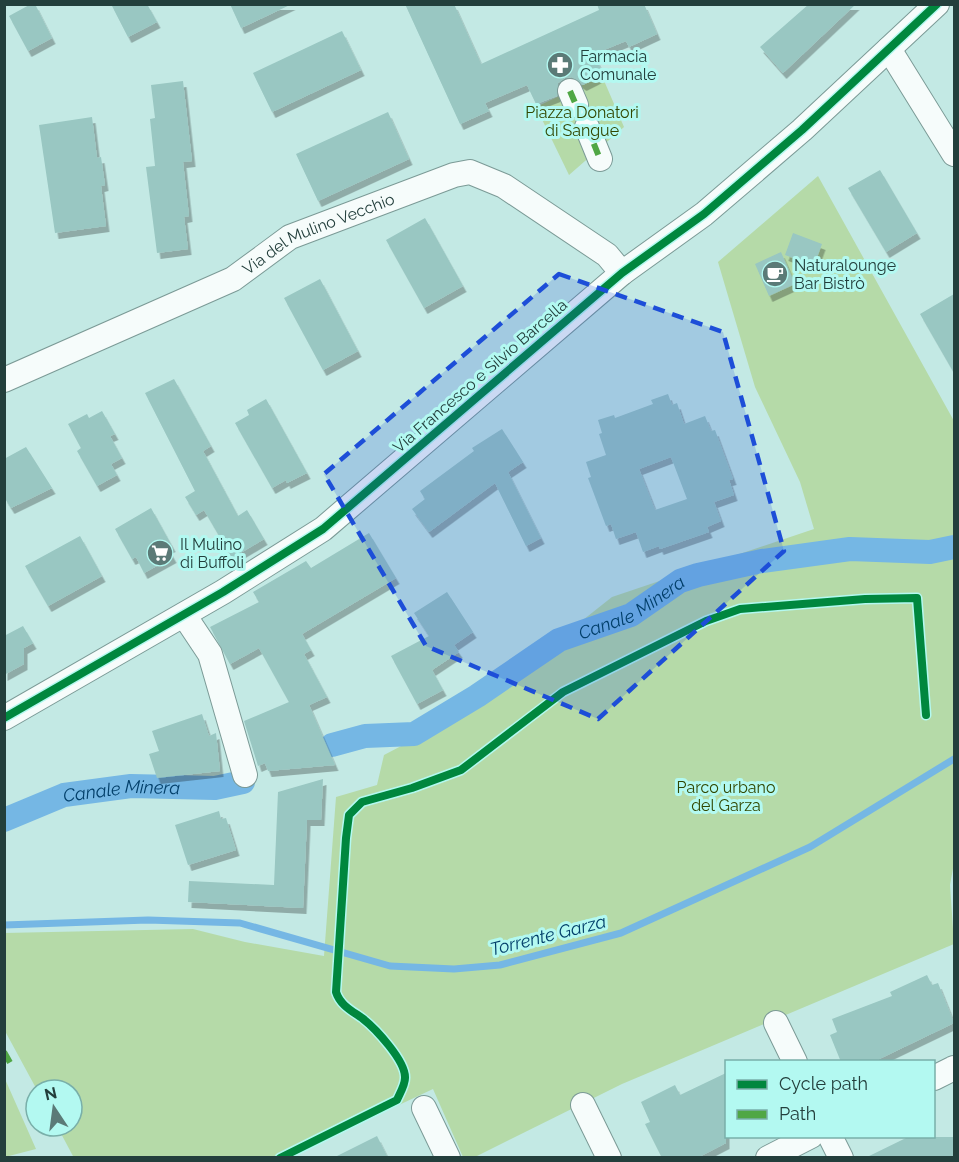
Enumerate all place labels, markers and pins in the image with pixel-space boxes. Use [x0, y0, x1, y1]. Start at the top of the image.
place label: Farmacia Comunale [580, 47, 657, 84]
pharmacy icon: Farmacia Comunale [545, 50, 575, 80]
place label: Naturalounge Bar Bistrò [794, 256, 896, 293]
cafe icon: Naturalounge Bar Bistrò [760, 259, 790, 289]
place label: Il Mulino di Buffoli [180, 535, 244, 572]
supermarket icon: Il Mulino di Buffoli [145, 538, 175, 568]

